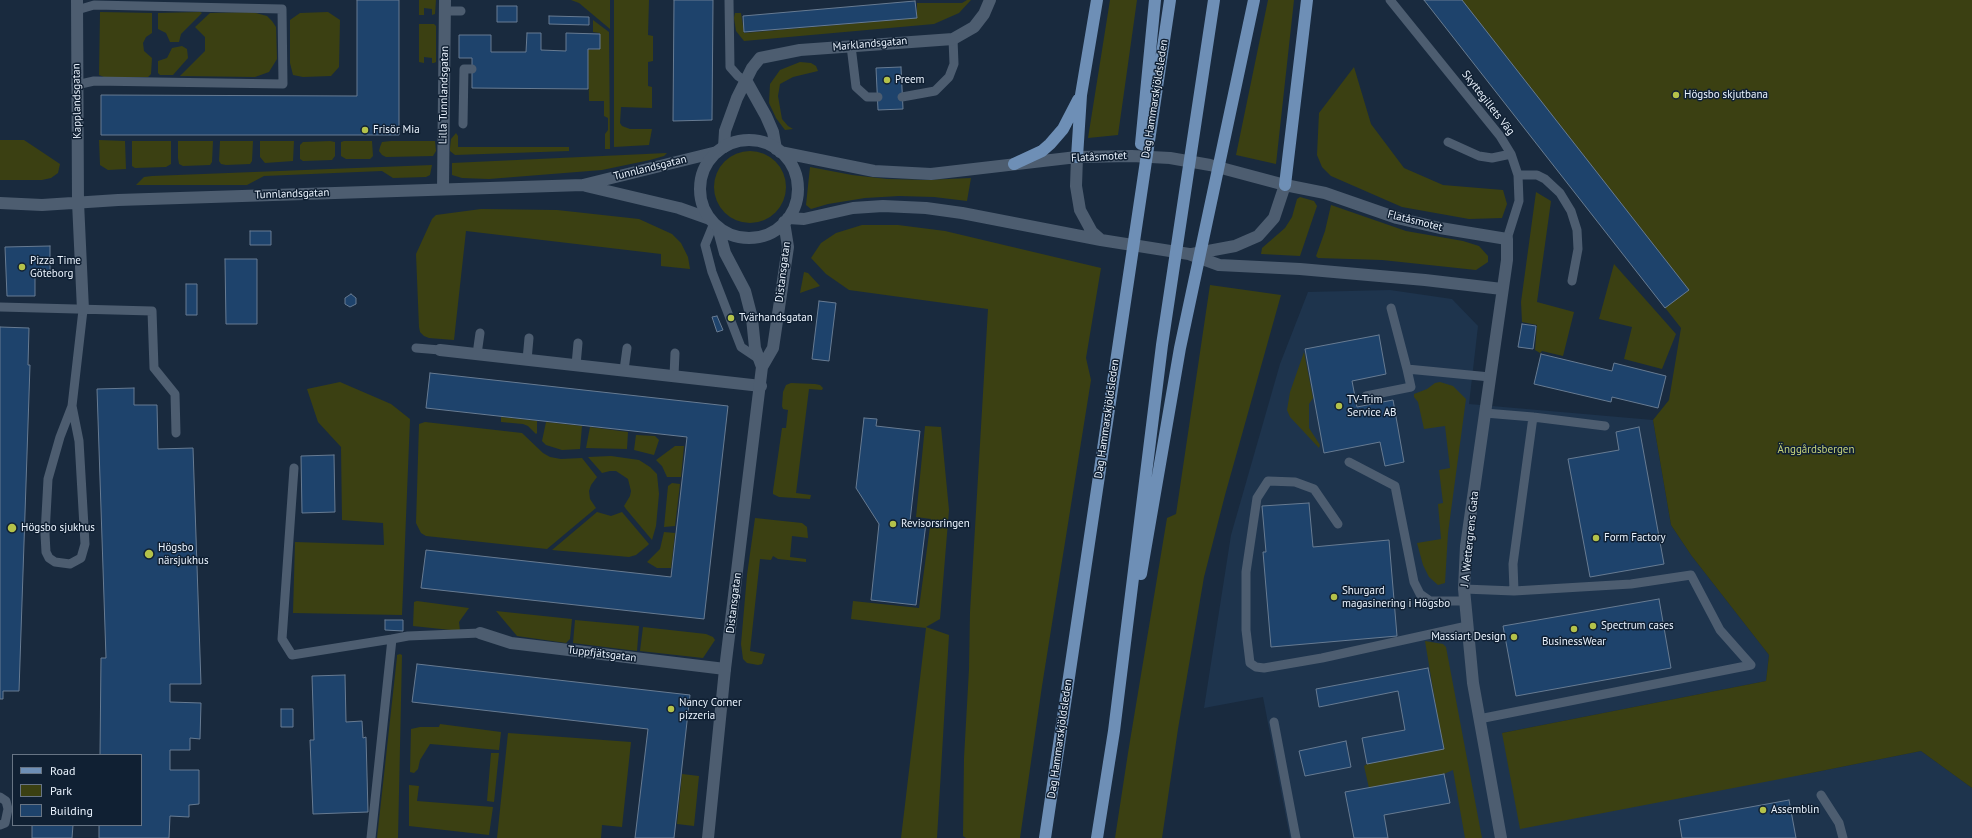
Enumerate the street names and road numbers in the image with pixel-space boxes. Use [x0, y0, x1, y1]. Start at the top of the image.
street label: Marklandsgatan [832, 34, 908, 54]
street label: Dag Hammarskjöldsleden [1139, 39, 1171, 159]
street label: Lilla Tunnlandsgatan [437, 46, 451, 144]
street label: Kapplandsgatan [70, 63, 84, 139]
street label: Skyttegillets Väg [1459, 68, 1517, 138]
street label: Flatåsmotet [1071, 149, 1127, 165]
street label: Tunnlandsgatan [612, 153, 688, 183]
street label: Tunnlandsgatan [254, 186, 330, 202]
street label: Flatåsmotet [1386, 208, 1444, 234]
street label: Distansgatan [773, 241, 793, 303]
street label: Dag Hammarskjöldsleden [1092, 359, 1122, 479]
street label: J A Wettergrens Gata [1458, 490, 1482, 588]
street label: Distansgatan [724, 572, 744, 634]
street label: Tuppfjätsgatan [567, 643, 637, 665]
street label: Dag Hammarskjöldsleden [1045, 679, 1075, 799]

